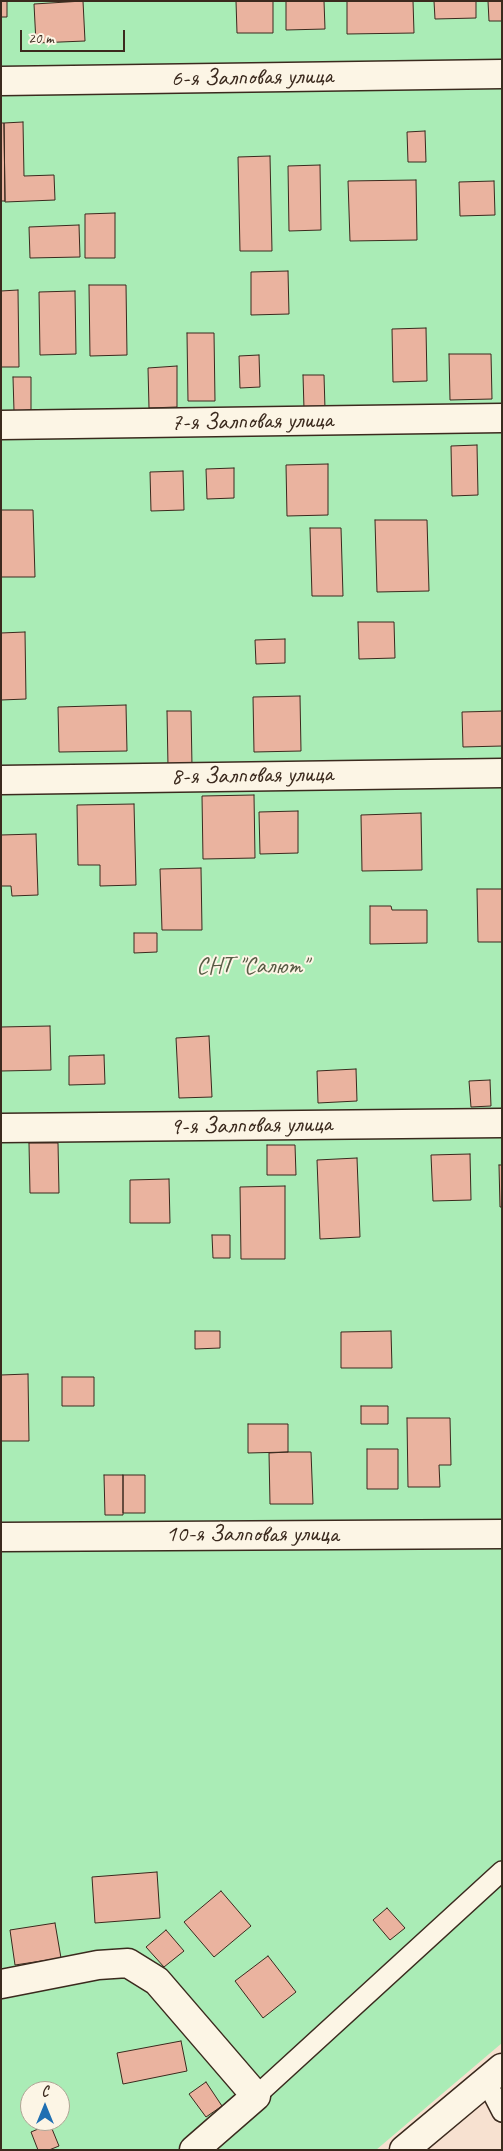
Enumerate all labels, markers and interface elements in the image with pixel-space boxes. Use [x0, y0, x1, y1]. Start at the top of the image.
scale bar [22, 20, 128, 52]
text: 20 m [28, 29, 54, 48]
street label: 6-я Залповая улица [171, 62, 333, 94]
street label: 7-я Залповая улица [171, 406, 333, 438]
street label: 8-я Залповая улица [171, 760, 333, 792]
park label: СНТ "Салют" [196, 953, 308, 981]
street label: 9-я Залповая улица [170, 1110, 332, 1142]
street label: 10-я Залповая улица [166, 1521, 338, 1549]
north arrow [20, 2081, 70, 2131]
text: С [42, 2083, 48, 2100]

